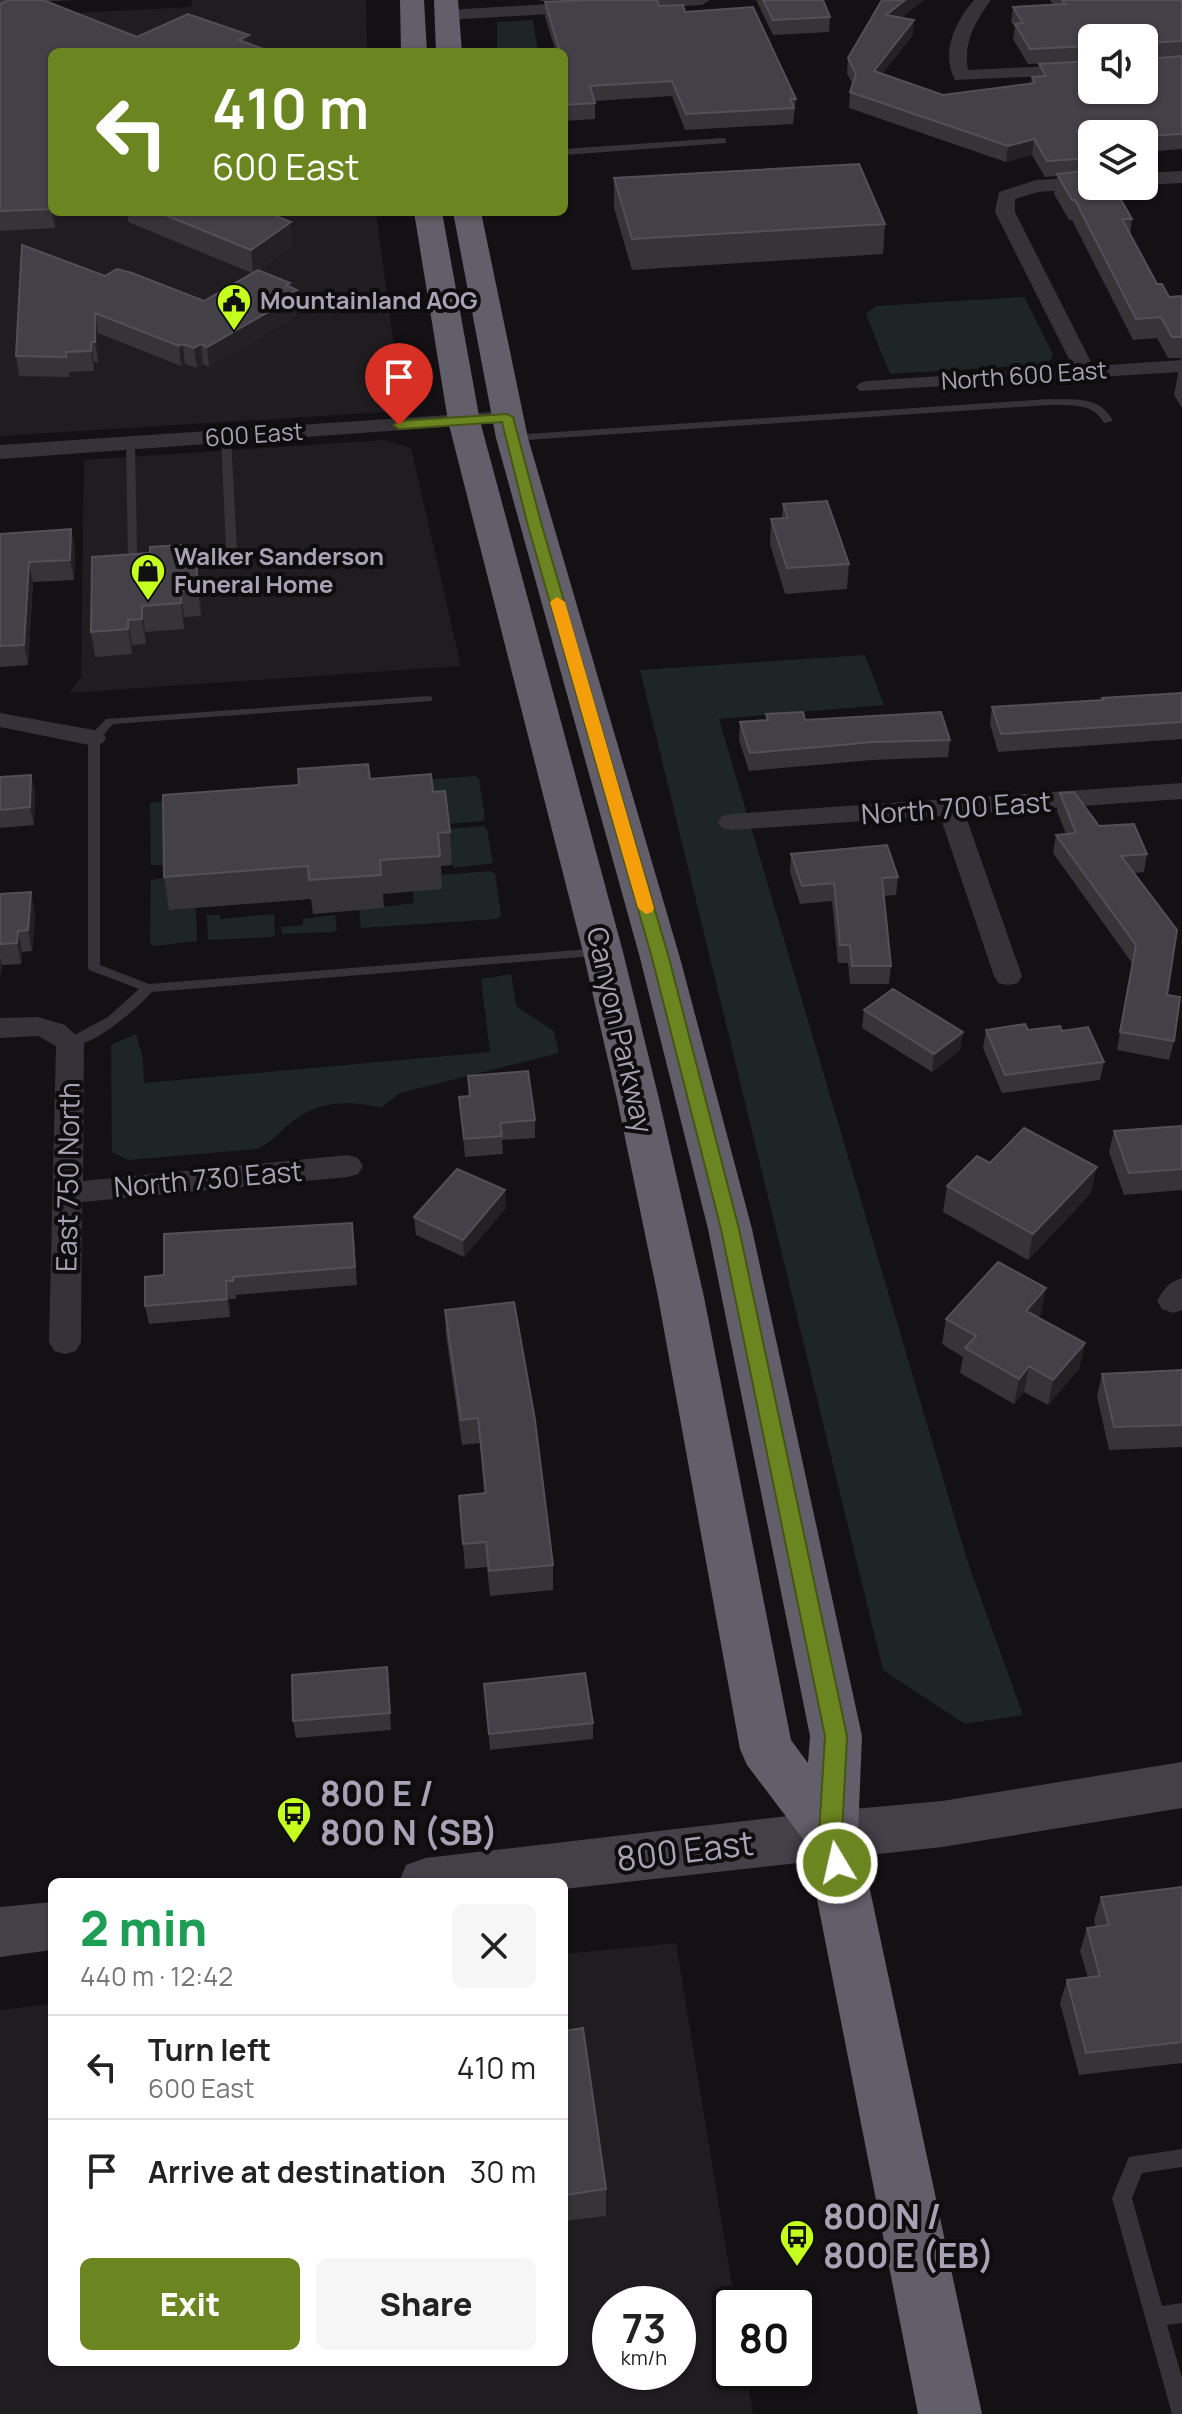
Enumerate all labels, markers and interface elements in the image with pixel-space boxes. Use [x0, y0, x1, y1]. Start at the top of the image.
map controls [1078, 24, 1158, 200]
button: sound [1078, 24, 1158, 104]
text: 410 m [212, 69, 369, 146]
icon: left [80, 80, 184, 184]
button: layers [1078, 120, 1158, 200]
text: 600 East [212, 142, 359, 191]
public building icon: Mountainland AOG [215, 282, 253, 332]
place label: Mountainland AOG [260, 283, 477, 316]
pin [365, 343, 433, 425]
street label: North 600 East [940, 352, 1108, 397]
icon: arrive [377, 355, 421, 399]
street label: 600 East [204, 414, 304, 453]
place label: Walker Sanderson Funeral Home [174, 539, 384, 600]
shop icon: Walker Sanderson Funeral Home [129, 552, 167, 602]
street label: North 700 East [860, 781, 1052, 833]
street label: Canyon Parkway [579, 923, 663, 1137]
street label: East 750 North [46, 1082, 88, 1272]
street label: North 730 East [112, 1151, 304, 1205]
place label: 800 E / 800 N (SB) [320, 1770, 498, 1855]
bus stop icon: 800 E / 800 N (SB) [275, 1795, 313, 1845]
street label: 800 East [614, 1819, 756, 1881]
position arrow [795, 1821, 879, 1905]
text: 2 min [80, 1895, 207, 1960]
button: close [452, 1904, 536, 1988]
text: 440 m · 12:42 [80, 1958, 233, 1994]
text: Turn left [148, 2029, 271, 2070]
icon: left [80, 2045, 124, 2089]
text: 410 m [457, 2047, 536, 2088]
text: 600 East [148, 2070, 254, 2106]
icon: arrive [80, 2149, 124, 2193]
text: Arrive at destination [148, 2151, 446, 2192]
text: 30 m [470, 2151, 536, 2192]
place label: 800 N / 800 E (EB) [823, 2193, 994, 2278]
bus stop icon: 800 N / 800 E (EB) [778, 2218, 816, 2268]
button: Exit [80, 2258, 300, 2350]
button: Share [316, 2258, 536, 2350]
speed limit sign: 80 [712, 2286, 816, 2390]
text: 73 [622, 2300, 666, 2355]
text: km/h [621, 2344, 667, 2371]

